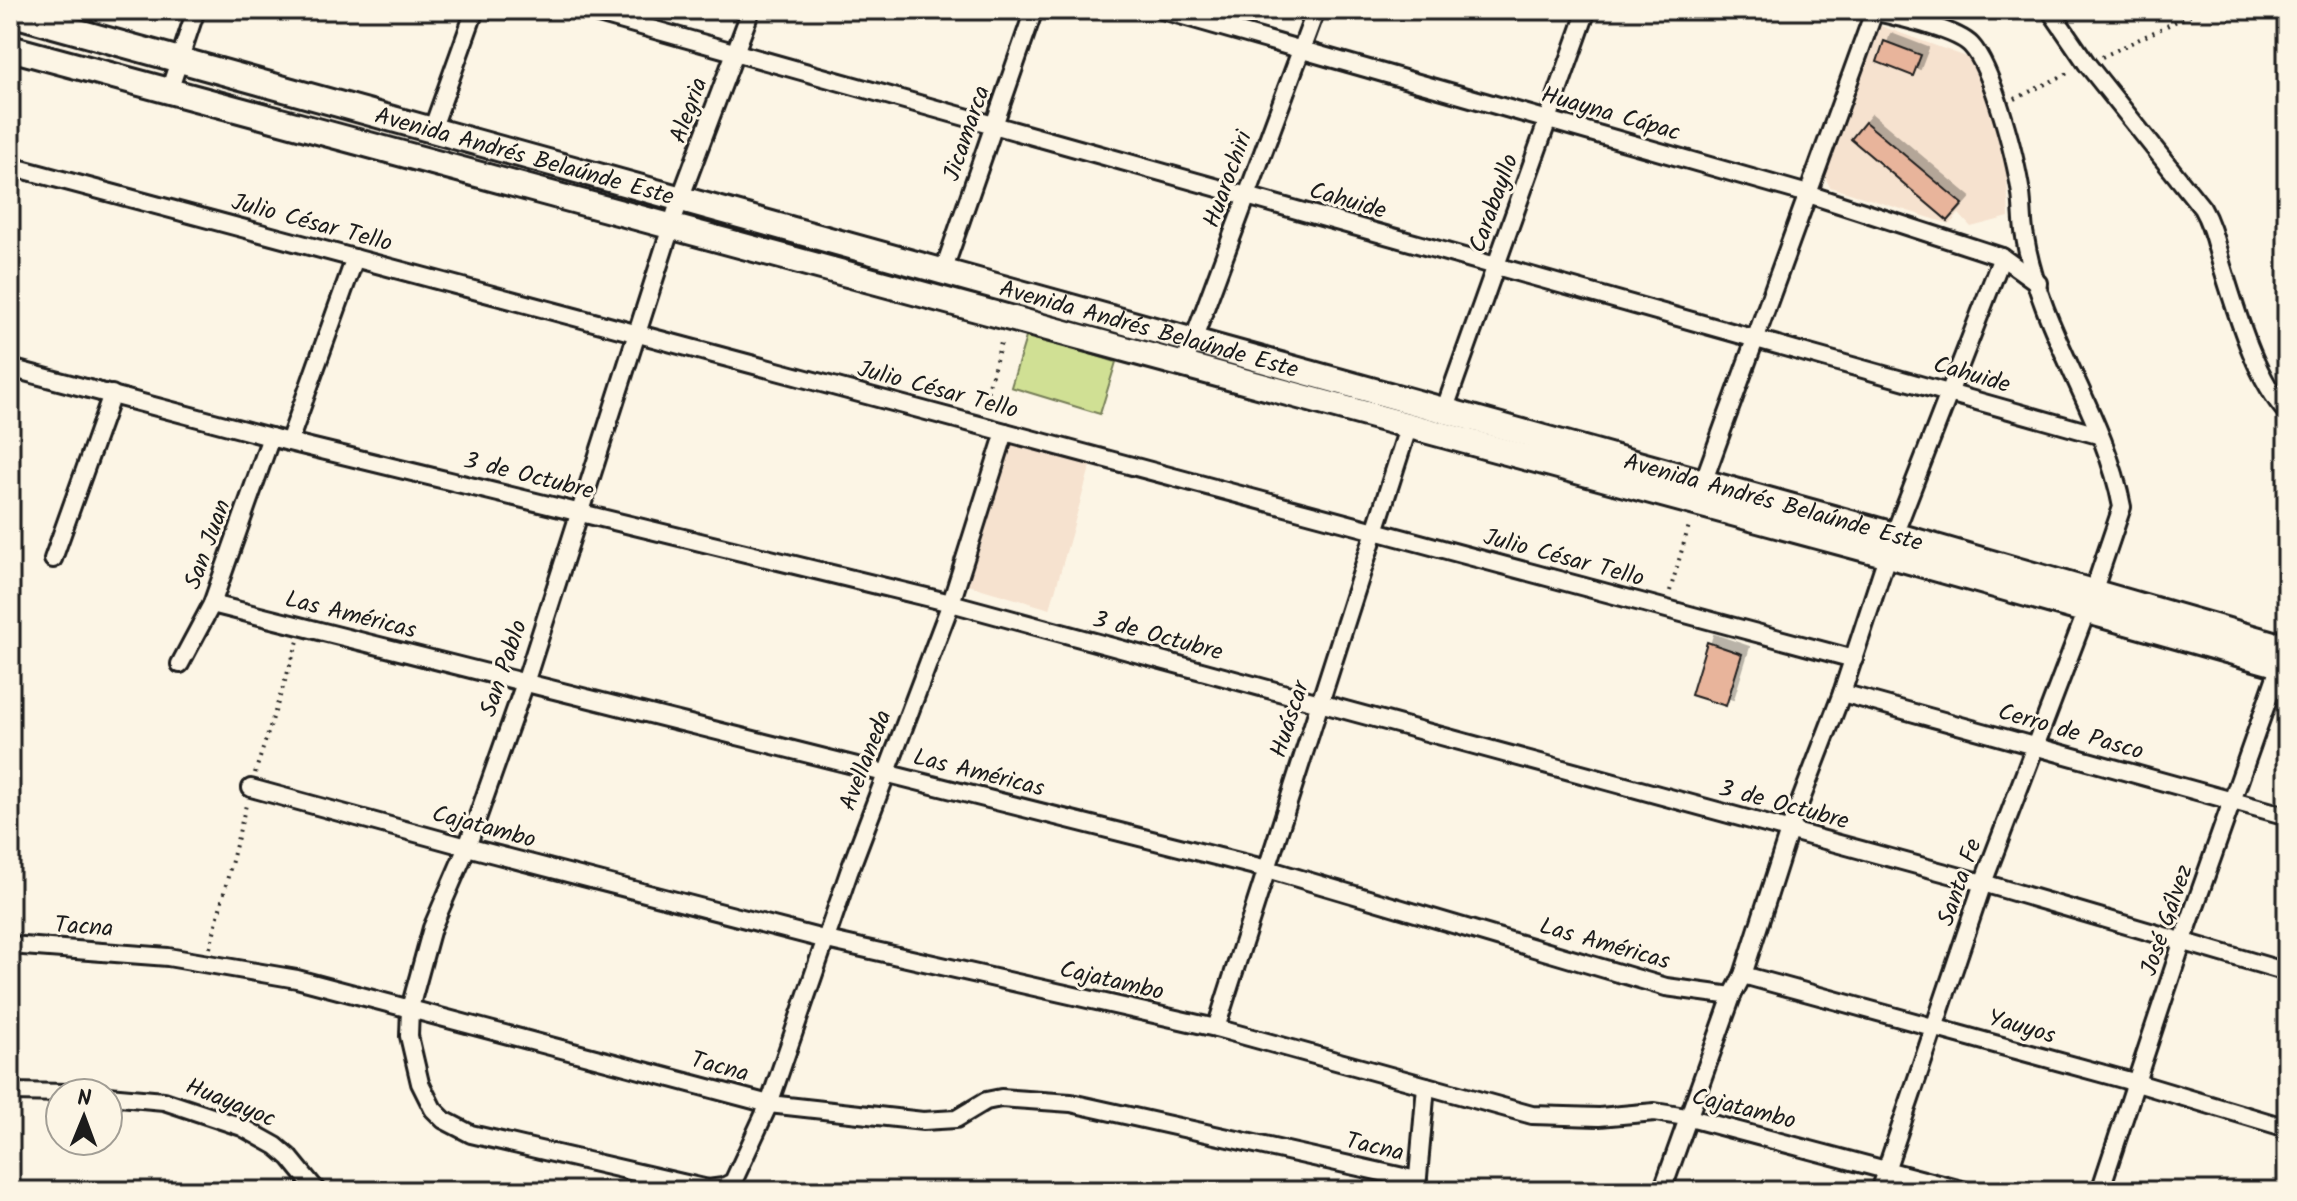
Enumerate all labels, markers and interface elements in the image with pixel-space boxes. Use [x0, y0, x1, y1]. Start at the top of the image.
street label: Alegria [660, 72, 719, 149]
street label: Huayna Cápac [1537, 76, 1685, 153]
street label: Jicamarca [933, 80, 1002, 187]
street label: Avenida Andrés Belaúnde Este [370, 97, 678, 217]
street label: Huarochiri [1193, 124, 1264, 233]
street label: Carabayllo [1459, 149, 1530, 258]
street label: Cahuide [1304, 172, 1391, 231]
street label: Julio César Tello [227, 183, 397, 264]
street label: Avenida Andrés Belaúnde Este [995, 270, 1303, 390]
street label: Cahuide [1928, 346, 2015, 405]
street label: Julio César Tello [853, 350, 1023, 431]
street label: 3 de Octubre [459, 441, 598, 512]
street label: Avenida Andrés Belaúnde Este [1619, 443, 1928, 563]
street label: San Juan [174, 494, 243, 595]
street label: Julio César Tello [1479, 518, 1649, 599]
street label: Las Américas [281, 580, 420, 651]
street label: 3 de Octubre [1088, 600, 1227, 673]
street label: San Pablo [470, 615, 539, 722]
street label: Huáscar [1260, 674, 1322, 763]
street label: Cerro de Pasco [1993, 693, 2148, 772]
street label: Avellaneda [829, 704, 903, 817]
street label: Las Américas [909, 738, 1048, 809]
street label: 3 de Octubre [1714, 769, 1853, 842]
street label: Cajatambo [427, 795, 540, 860]
street label: Santa Fe [1927, 833, 1994, 932]
street label: José Gálvez [2130, 859, 2205, 982]
street label: Tacna [53, 906, 115, 949]
street label: Las Américas [1535, 907, 1674, 982]
street label: Cajatambo [1056, 951, 1168, 1012]
street label: Yauyos [1983, 999, 2060, 1056]
street label: Tacna [686, 1041, 753, 1094]
street label: Huayayoc [179, 1068, 281, 1139]
north arrow [44, 1077, 124, 1157]
street label: Cajatambo [1687, 1078, 1800, 1141]
text: N [77, 1082, 92, 1117]
street label: Tacna [1342, 1122, 1408, 1173]

